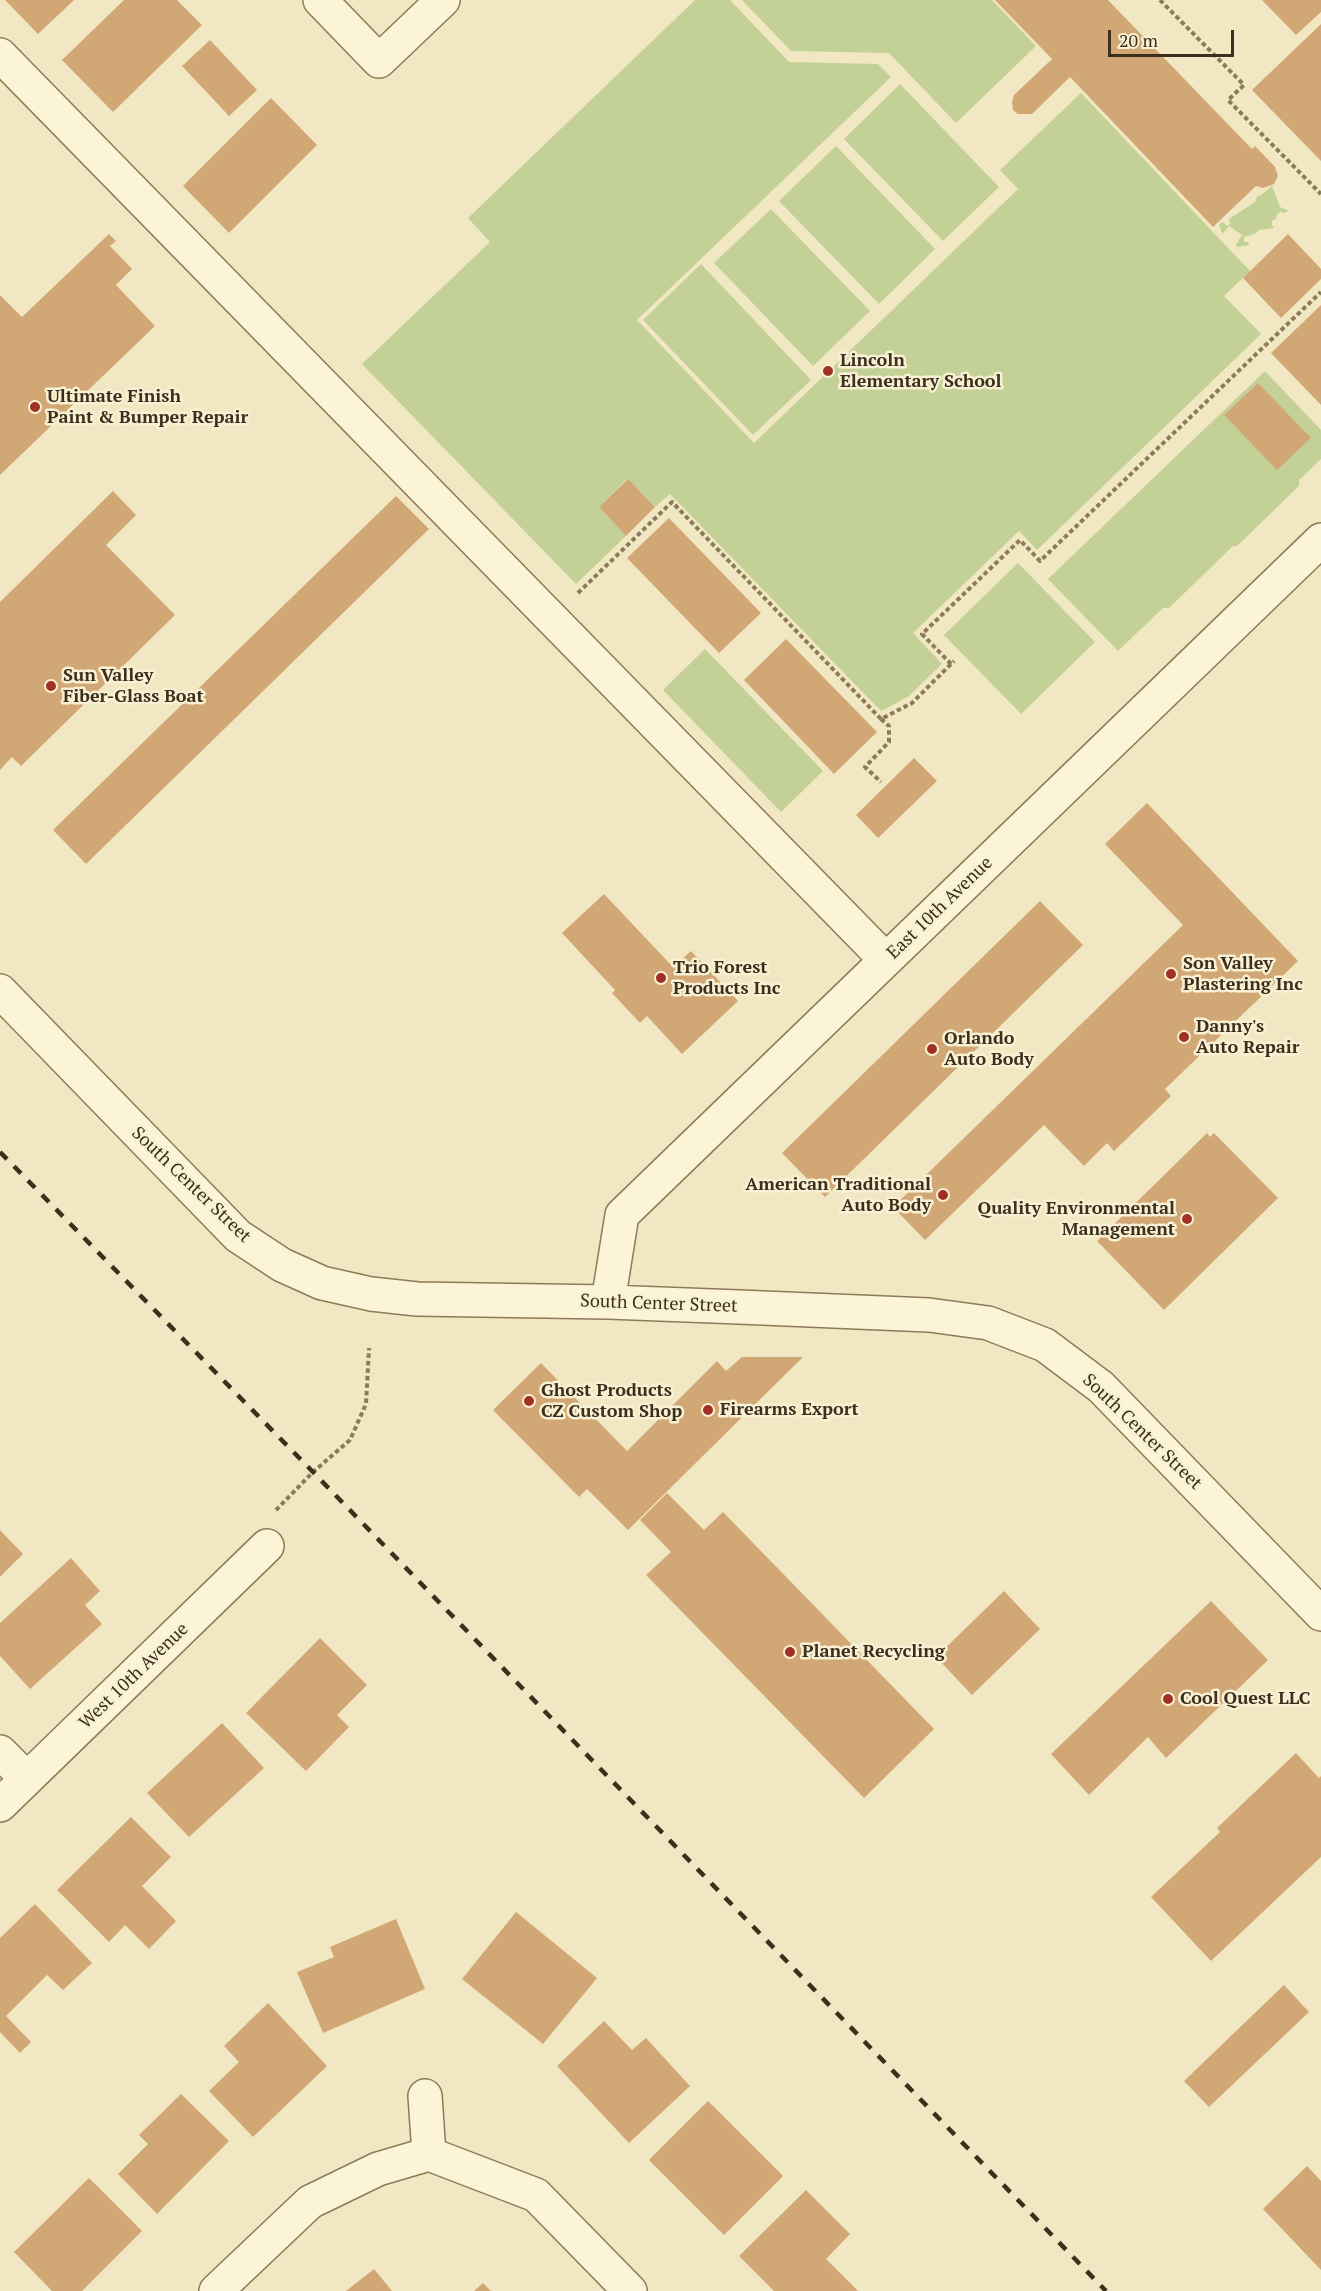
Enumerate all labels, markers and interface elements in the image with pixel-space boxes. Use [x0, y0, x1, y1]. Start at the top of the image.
scale bar [1111, 18, 1237, 56]
text: 20 m [1119, 28, 1158, 52]
place label: Lincoln Elementary School [840, 350, 1002, 392]
marker: Lincoln Elementary School [821, 364, 835, 378]
place label: Ultimate Finish Paint & Bumper Repair [47, 386, 248, 428]
marker: Ultimate Finish Paint & Bumper Repair [28, 400, 42, 414]
place label: Sun Valley Fiber-Glass Boat [63, 665, 204, 708]
marker: Sun Valley Fiber-Glass Boat [44, 679, 58, 693]
street label: East 10th Avenue [883, 852, 997, 964]
place label: Son Valley Plastering Inc [1183, 953, 1303, 996]
place label: Trio Forest Products Inc [673, 957, 781, 1000]
marker: Son Valley Plastering Inc [1164, 967, 1178, 981]
marker: Trio Forest Products Inc [654, 971, 668, 985]
place label: Danny's Auto Repair [1196, 1016, 1300, 1058]
place label: Orlando Auto Body [944, 1028, 1034, 1070]
marker: Danny's Auto Repair [1177, 1030, 1191, 1044]
marker: Orlando Auto Body [925, 1042, 939, 1056]
street label: South Center Street [127, 1123, 255, 1247]
place label: American Traditional Auto Body [745, 1174, 931, 1216]
marker: American Traditional Auto Body [936, 1188, 950, 1202]
place label: Quality Environmental Management [978, 1198, 1175, 1240]
marker: Quality Environmental Management [1180, 1212, 1194, 1226]
street label: South Center Street [580, 1290, 738, 1318]
street label: South Center Street [1078, 1370, 1206, 1494]
place label: Ghost Products CZ Custom Shop [541, 1380, 682, 1422]
marker: Ghost Products CZ Custom Shop [522, 1394, 536, 1408]
place label: Firearms Export [720, 1399, 859, 1421]
marker: Firearms Export [701, 1403, 715, 1417]
street label: West 10th Avenue [75, 1618, 193, 1734]
place label: Planet Recycling [802, 1641, 945, 1663]
marker: Planet Recycling [783, 1645, 797, 1659]
place label: Cool Quest LLC [1180, 1688, 1311, 1710]
marker: Cool Quest LLC [1161, 1692, 1175, 1706]

